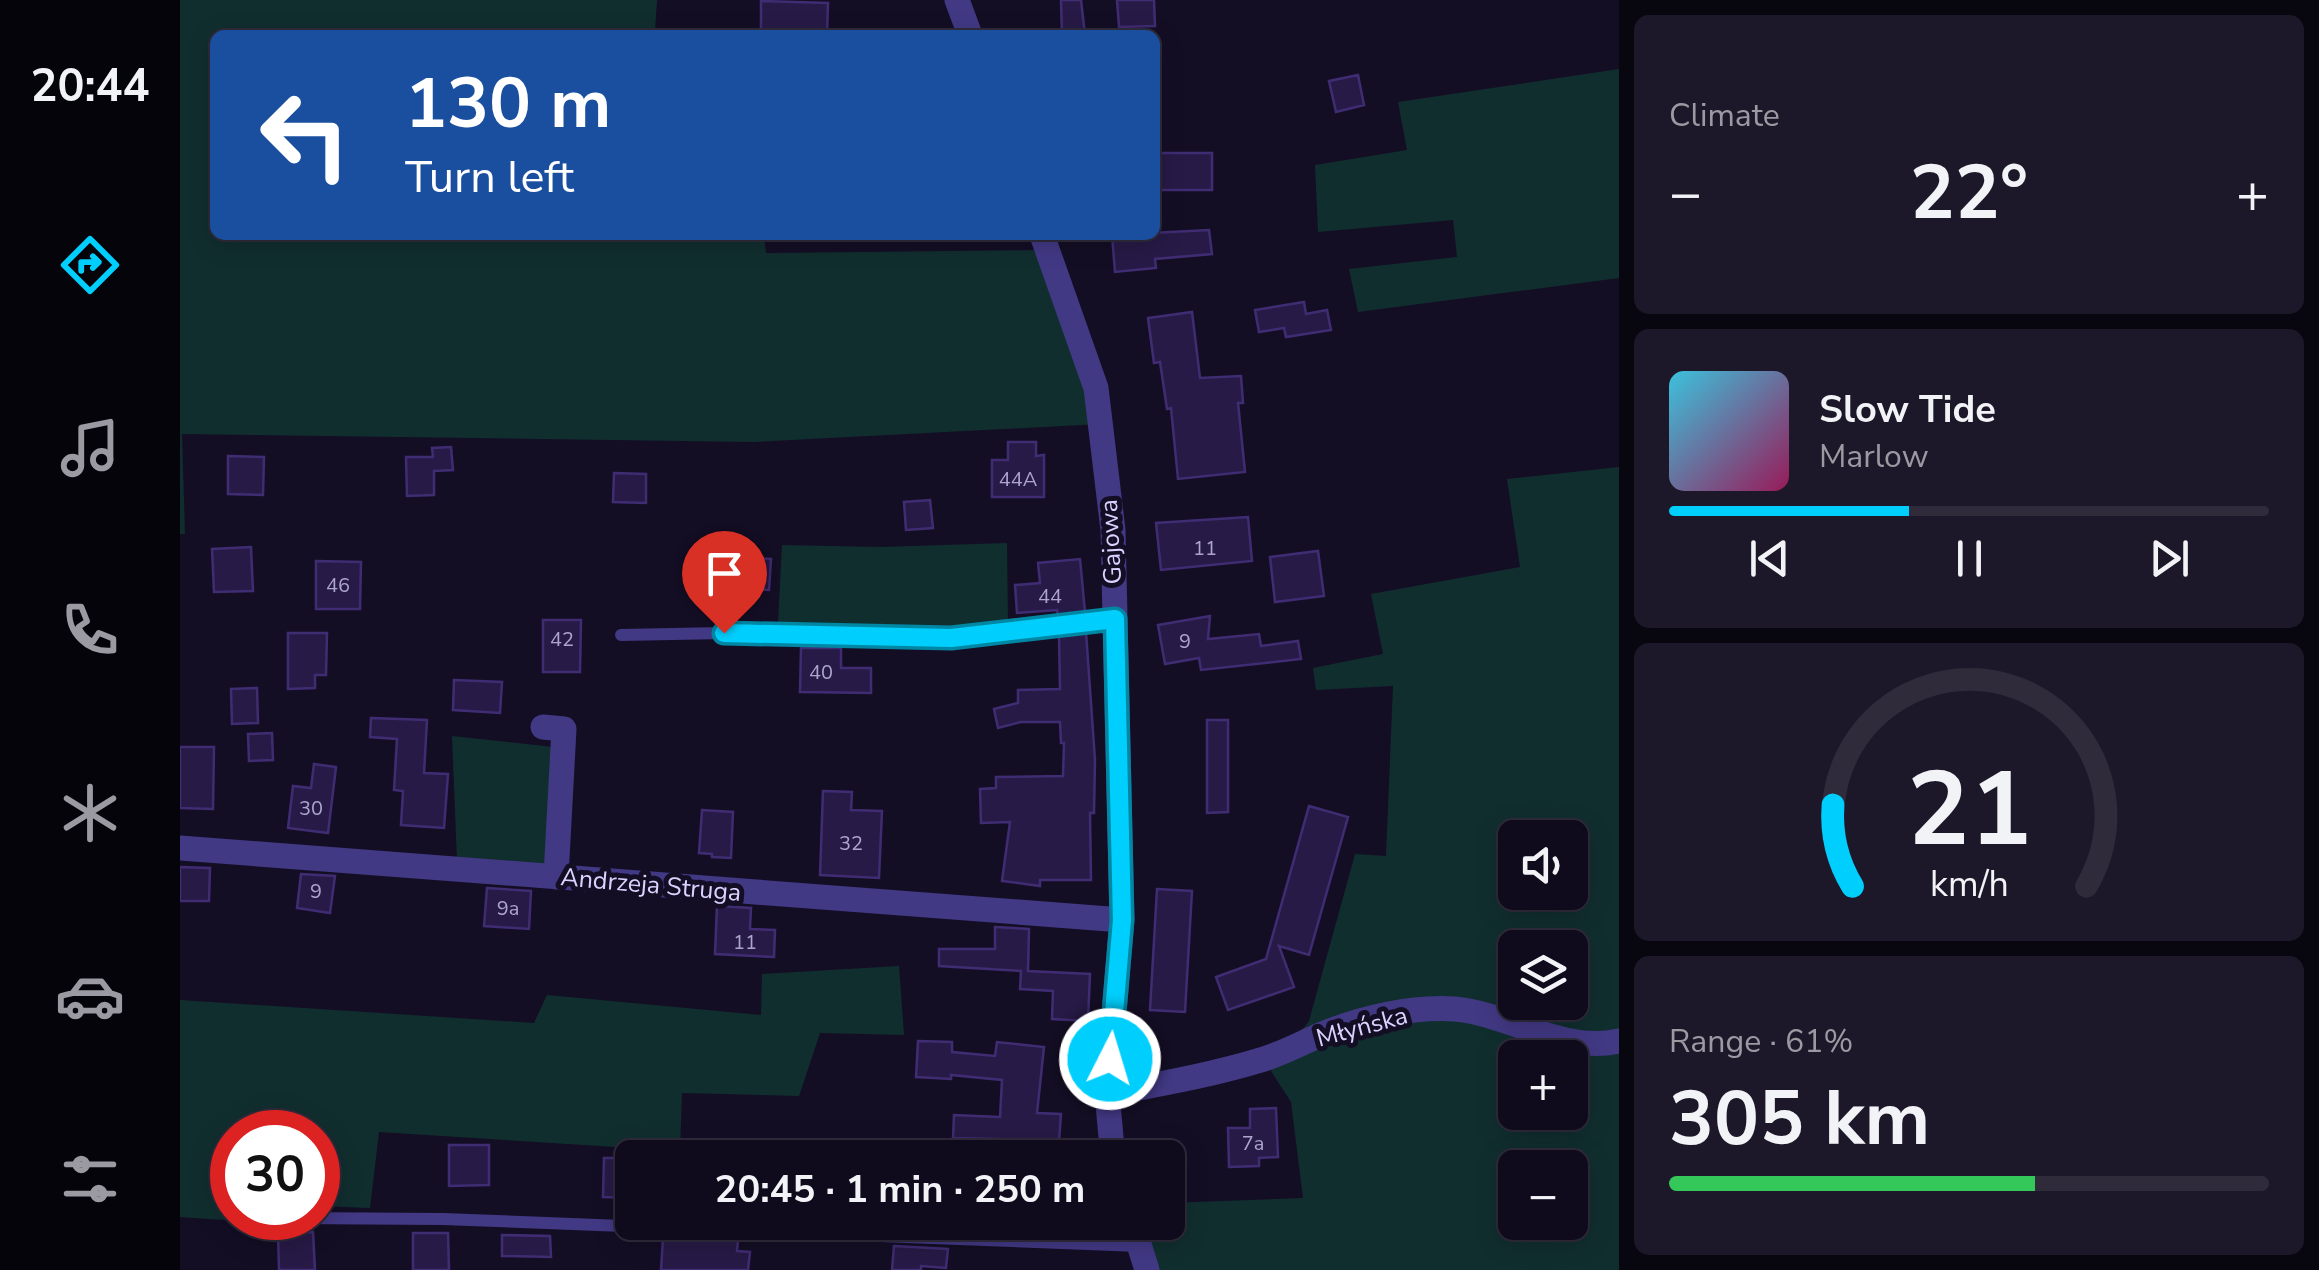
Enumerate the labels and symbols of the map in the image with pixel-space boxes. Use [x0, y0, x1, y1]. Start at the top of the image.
house number: 44A [999, 466, 1038, 493]
street label: Gajowa [1092, 499, 1130, 585]
pin [682, 531, 767, 634]
house number: 11 [1193, 535, 1217, 562]
house number: 46 [326, 572, 350, 599]
house number: 44 [1038, 583, 1062, 610]
house number: 42 [550, 626, 574, 653]
house number: 9 [1179, 628, 1191, 655]
house number: 40 [809, 659, 833, 686]
house number: 30 [299, 795, 323, 822]
house number: 32 [839, 830, 863, 857]
street label: Andrzeja Struga [559, 860, 743, 910]
house number: 9 [310, 878, 322, 905]
house number: 9a [497, 895, 519, 922]
house number: 11 [733, 929, 757, 956]
street label: Młyńska [1313, 999, 1411, 1055]
position arrow [1058, 1007, 1162, 1111]
speed limit sign: 30 [210, 1110, 340, 1240]
house number: 7a [1242, 1130, 1264, 1157]

